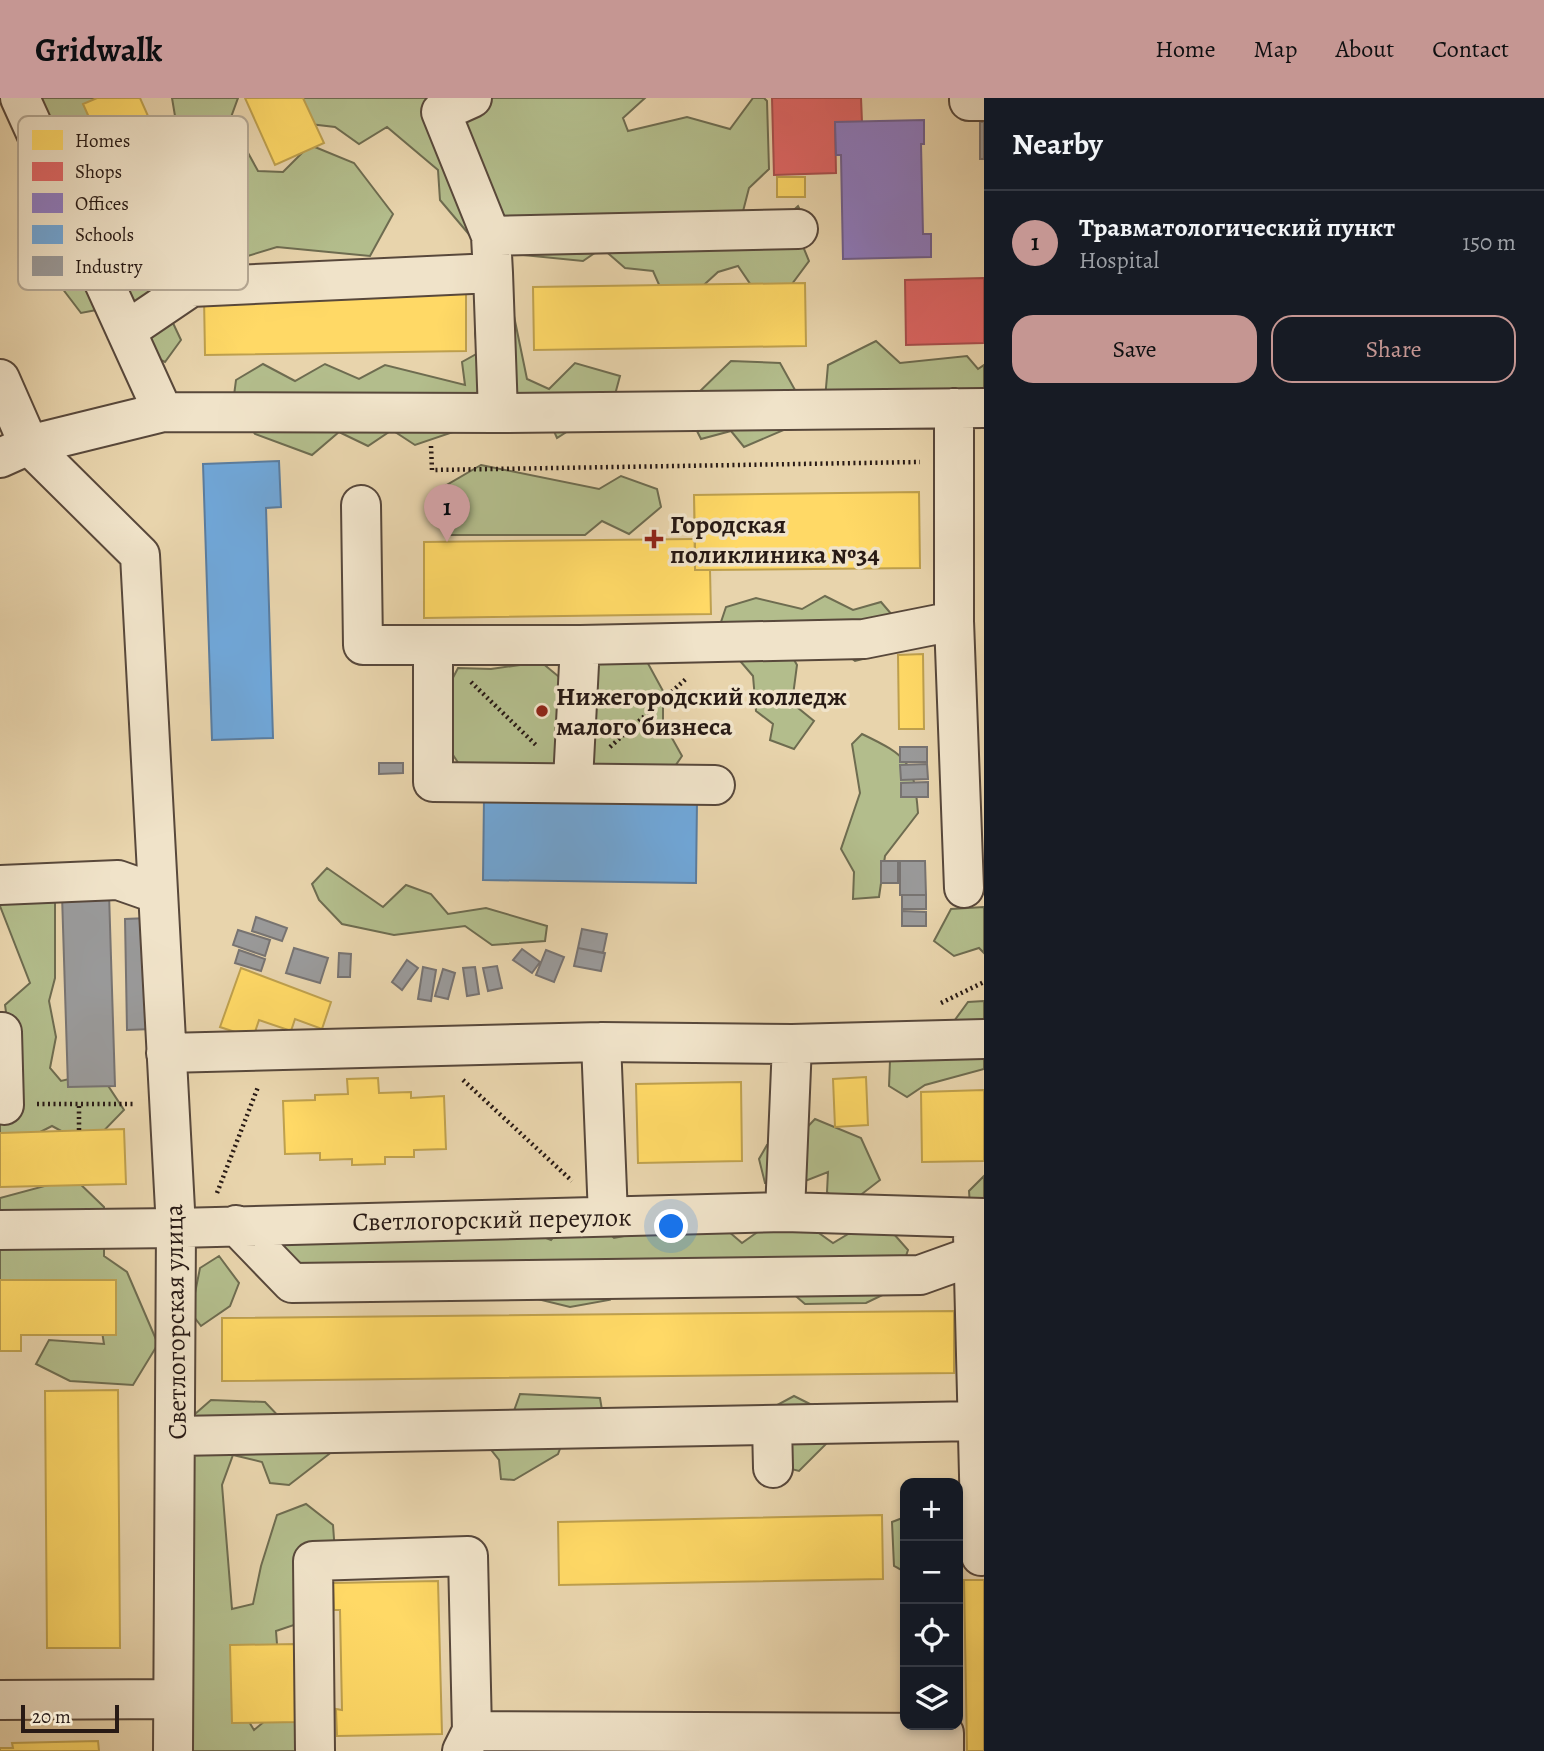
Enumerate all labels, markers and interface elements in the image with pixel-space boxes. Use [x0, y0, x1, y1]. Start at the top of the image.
text: Gridwalk [35, 27, 162, 72]
text: Home [1155, 33, 1216, 65]
text: Map [1254, 33, 1298, 65]
text: About [1336, 33, 1394, 65]
text: Contact [1432, 33, 1509, 65]
legend [18, 116, 248, 290]
text: Nearby [1012, 124, 1103, 164]
text: Homes [75, 128, 130, 154]
text: Shops [75, 159, 122, 185]
text: Offices [75, 191, 129, 217]
text: Травматологический пункт [1079, 210, 1395, 245]
text: Schools [75, 222, 134, 248]
text: 1 [1031, 227, 1039, 258]
text: 150 m [1462, 227, 1516, 258]
text: Hospital [1079, 245, 1159, 276]
text: Industry [75, 254, 143, 280]
button: Save [1012, 315, 1257, 383]
button: Share [1271, 315, 1516, 383]
pin: 1 [424, 484, 470, 542]
place label: Городская поликлиника №34 [670, 507, 880, 572]
marker: Городская поликлиника №34 [644, 529, 664, 549]
place label: Нижегородский колледж малого бизнеса [556, 679, 847, 744]
marker: Нижегородский колледж малого бизнеса [534, 703, 550, 719]
street label: Светлогорский переулок [352, 1200, 632, 1239]
street label: Светлогорская улица [156, 1204, 195, 1440]
your location [654, 1209, 688, 1243]
map controls [900, 1478, 963, 1730]
button: + [900, 1478, 963, 1541]
button: − [900, 1541, 963, 1604]
button: locate [900, 1604, 963, 1667]
button: layers [900, 1667, 963, 1730]
scale bar [21, 1702, 119, 1734]
text: 20 m [32, 1704, 71, 1730]

